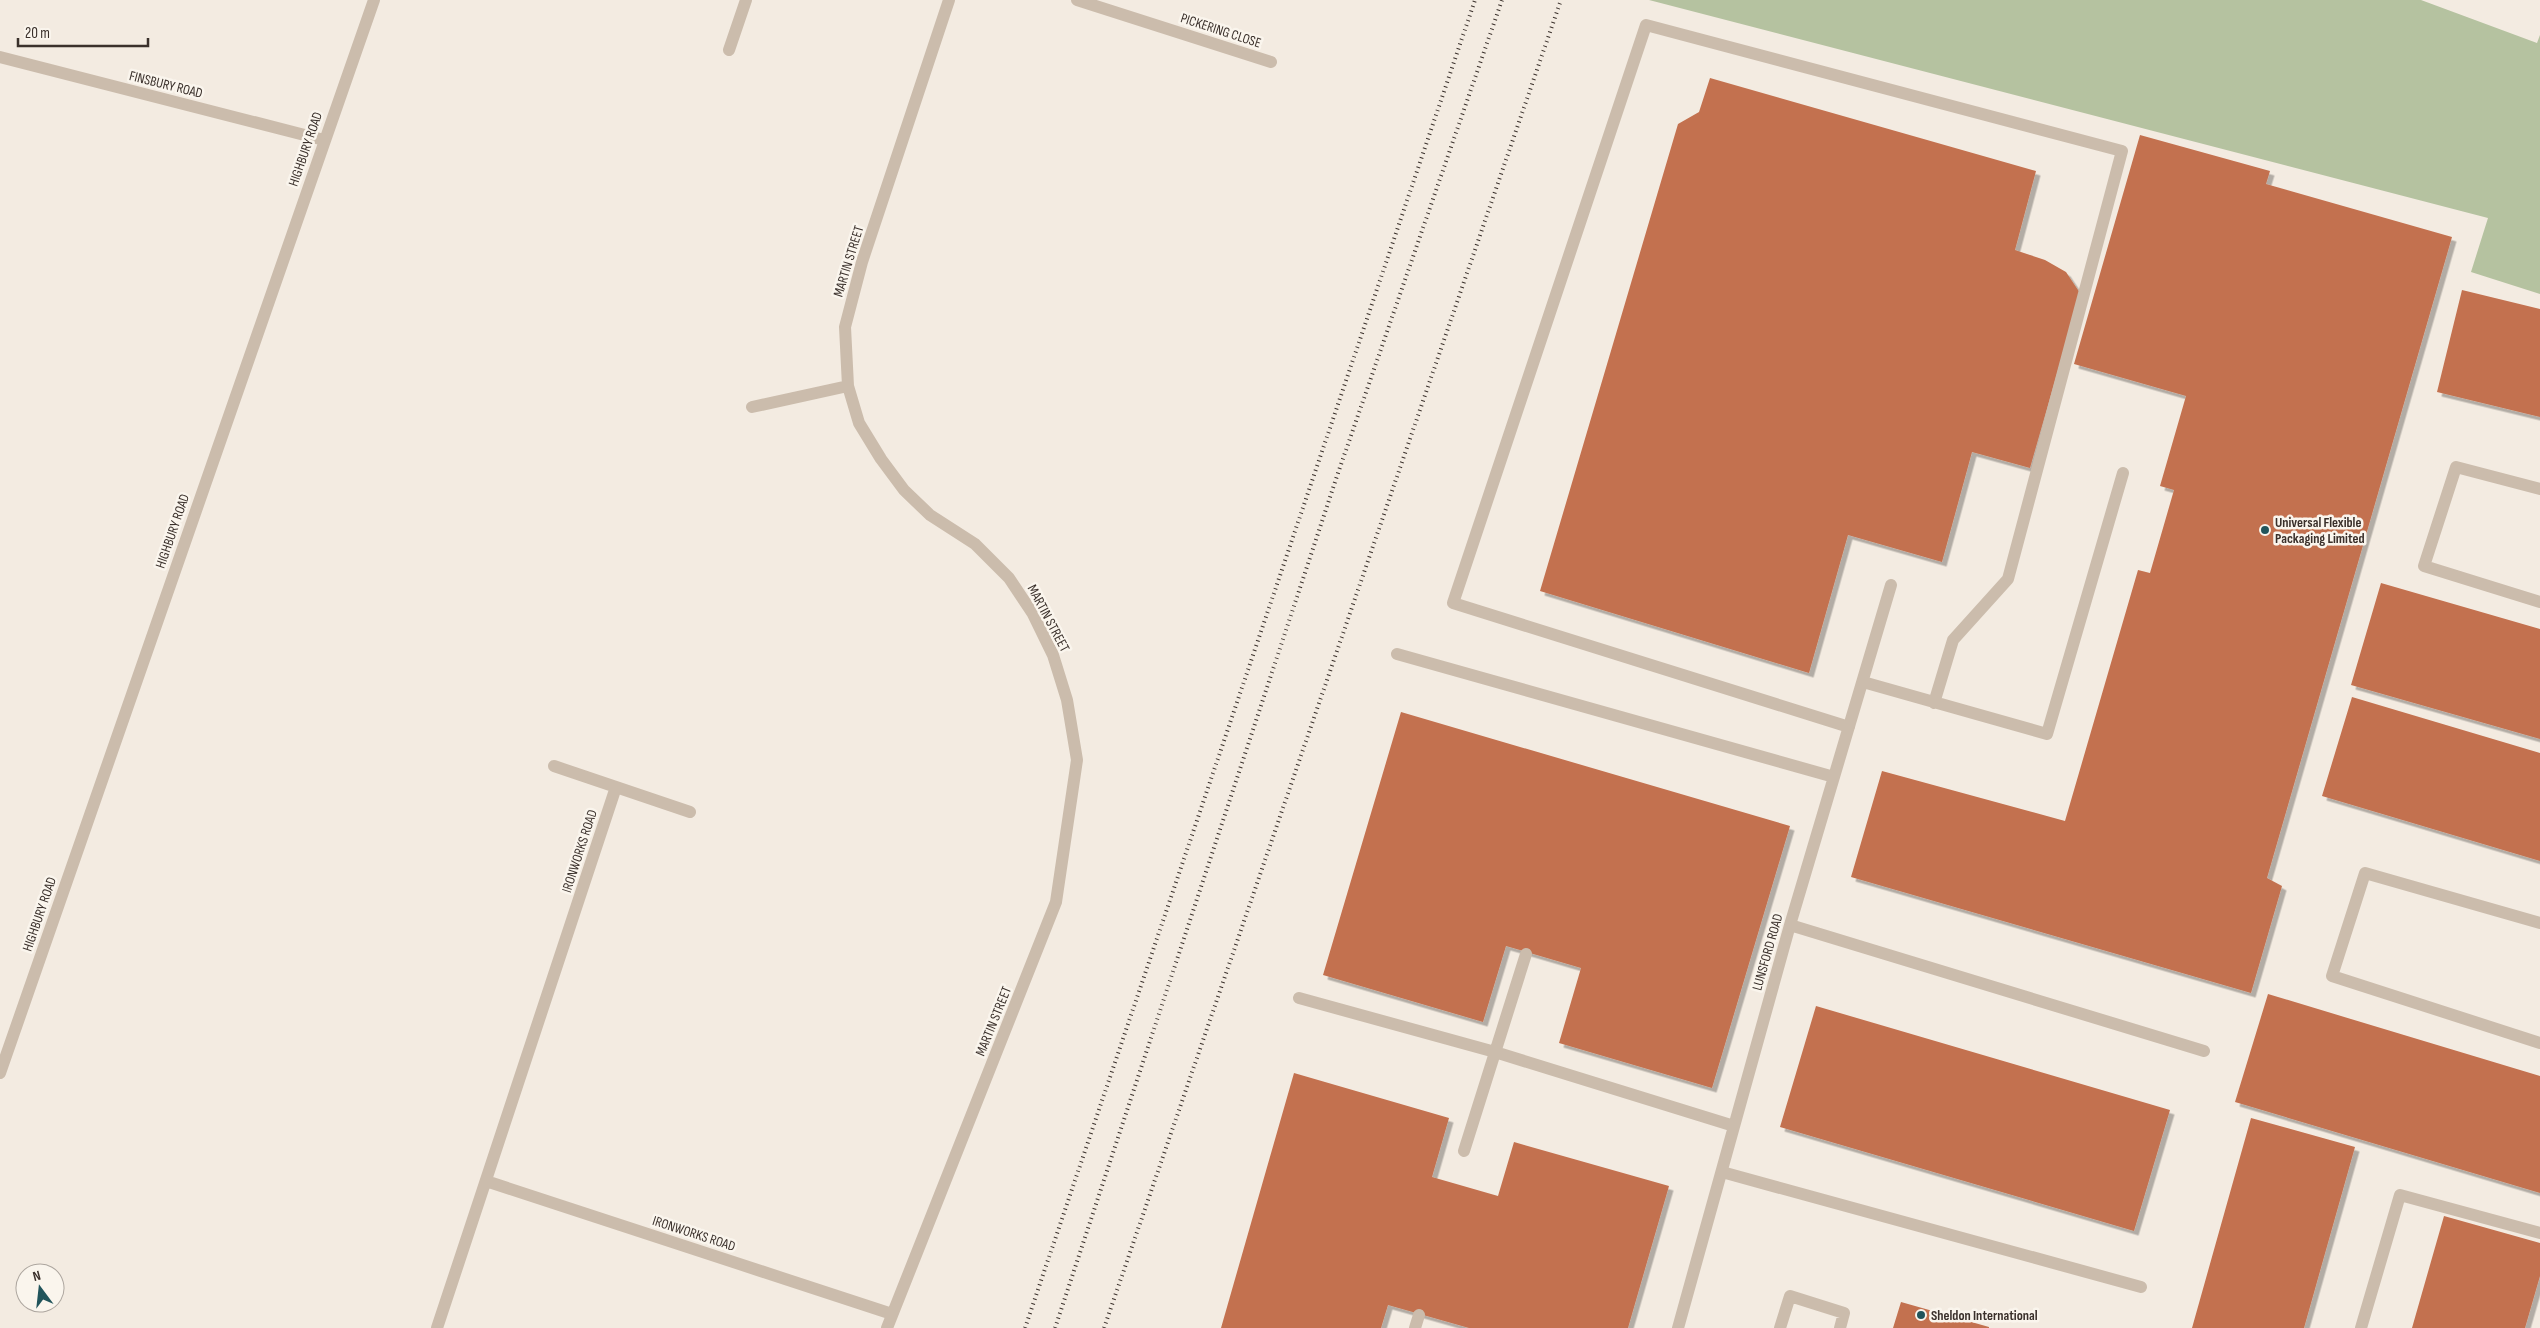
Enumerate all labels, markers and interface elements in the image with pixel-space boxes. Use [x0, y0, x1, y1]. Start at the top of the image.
street label: PICKERING CLOSE [1178, 9, 1263, 52]
scale bar [18, 15, 148, 47]
text: 20 m [25, 24, 50, 43]
street label: FINSBURY ROAD [127, 67, 204, 102]
street label: HIGHBURY ROAD [285, 110, 326, 189]
street label: MARTIN STREET [830, 223, 867, 299]
street label: HIGHBURY ROAD [152, 492, 193, 571]
place label: Universal Flexible Packaging Limited [2275, 514, 2365, 547]
marker: Universal Flexible Packaging Limited [2259, 524, 2271, 536]
street label: MARTIN STREET [1024, 582, 1074, 655]
street label: IRONWORKS ROAD [558, 807, 601, 895]
street label: HIGHBURY ROAD [19, 875, 60, 954]
street label: LUNSFORD ROAD [1748, 912, 1787, 992]
street label: MARTIN STREET [972, 984, 1015, 1059]
street label: IRONWORKS ROAD [650, 1212, 738, 1255]
north arrow [15, 1263, 65, 1313]
text: N [31, 1267, 43, 1285]
place label: Sheldon International [1931, 1307, 2038, 1324]
marker: Sheldon International [1915, 1309, 1927, 1321]

